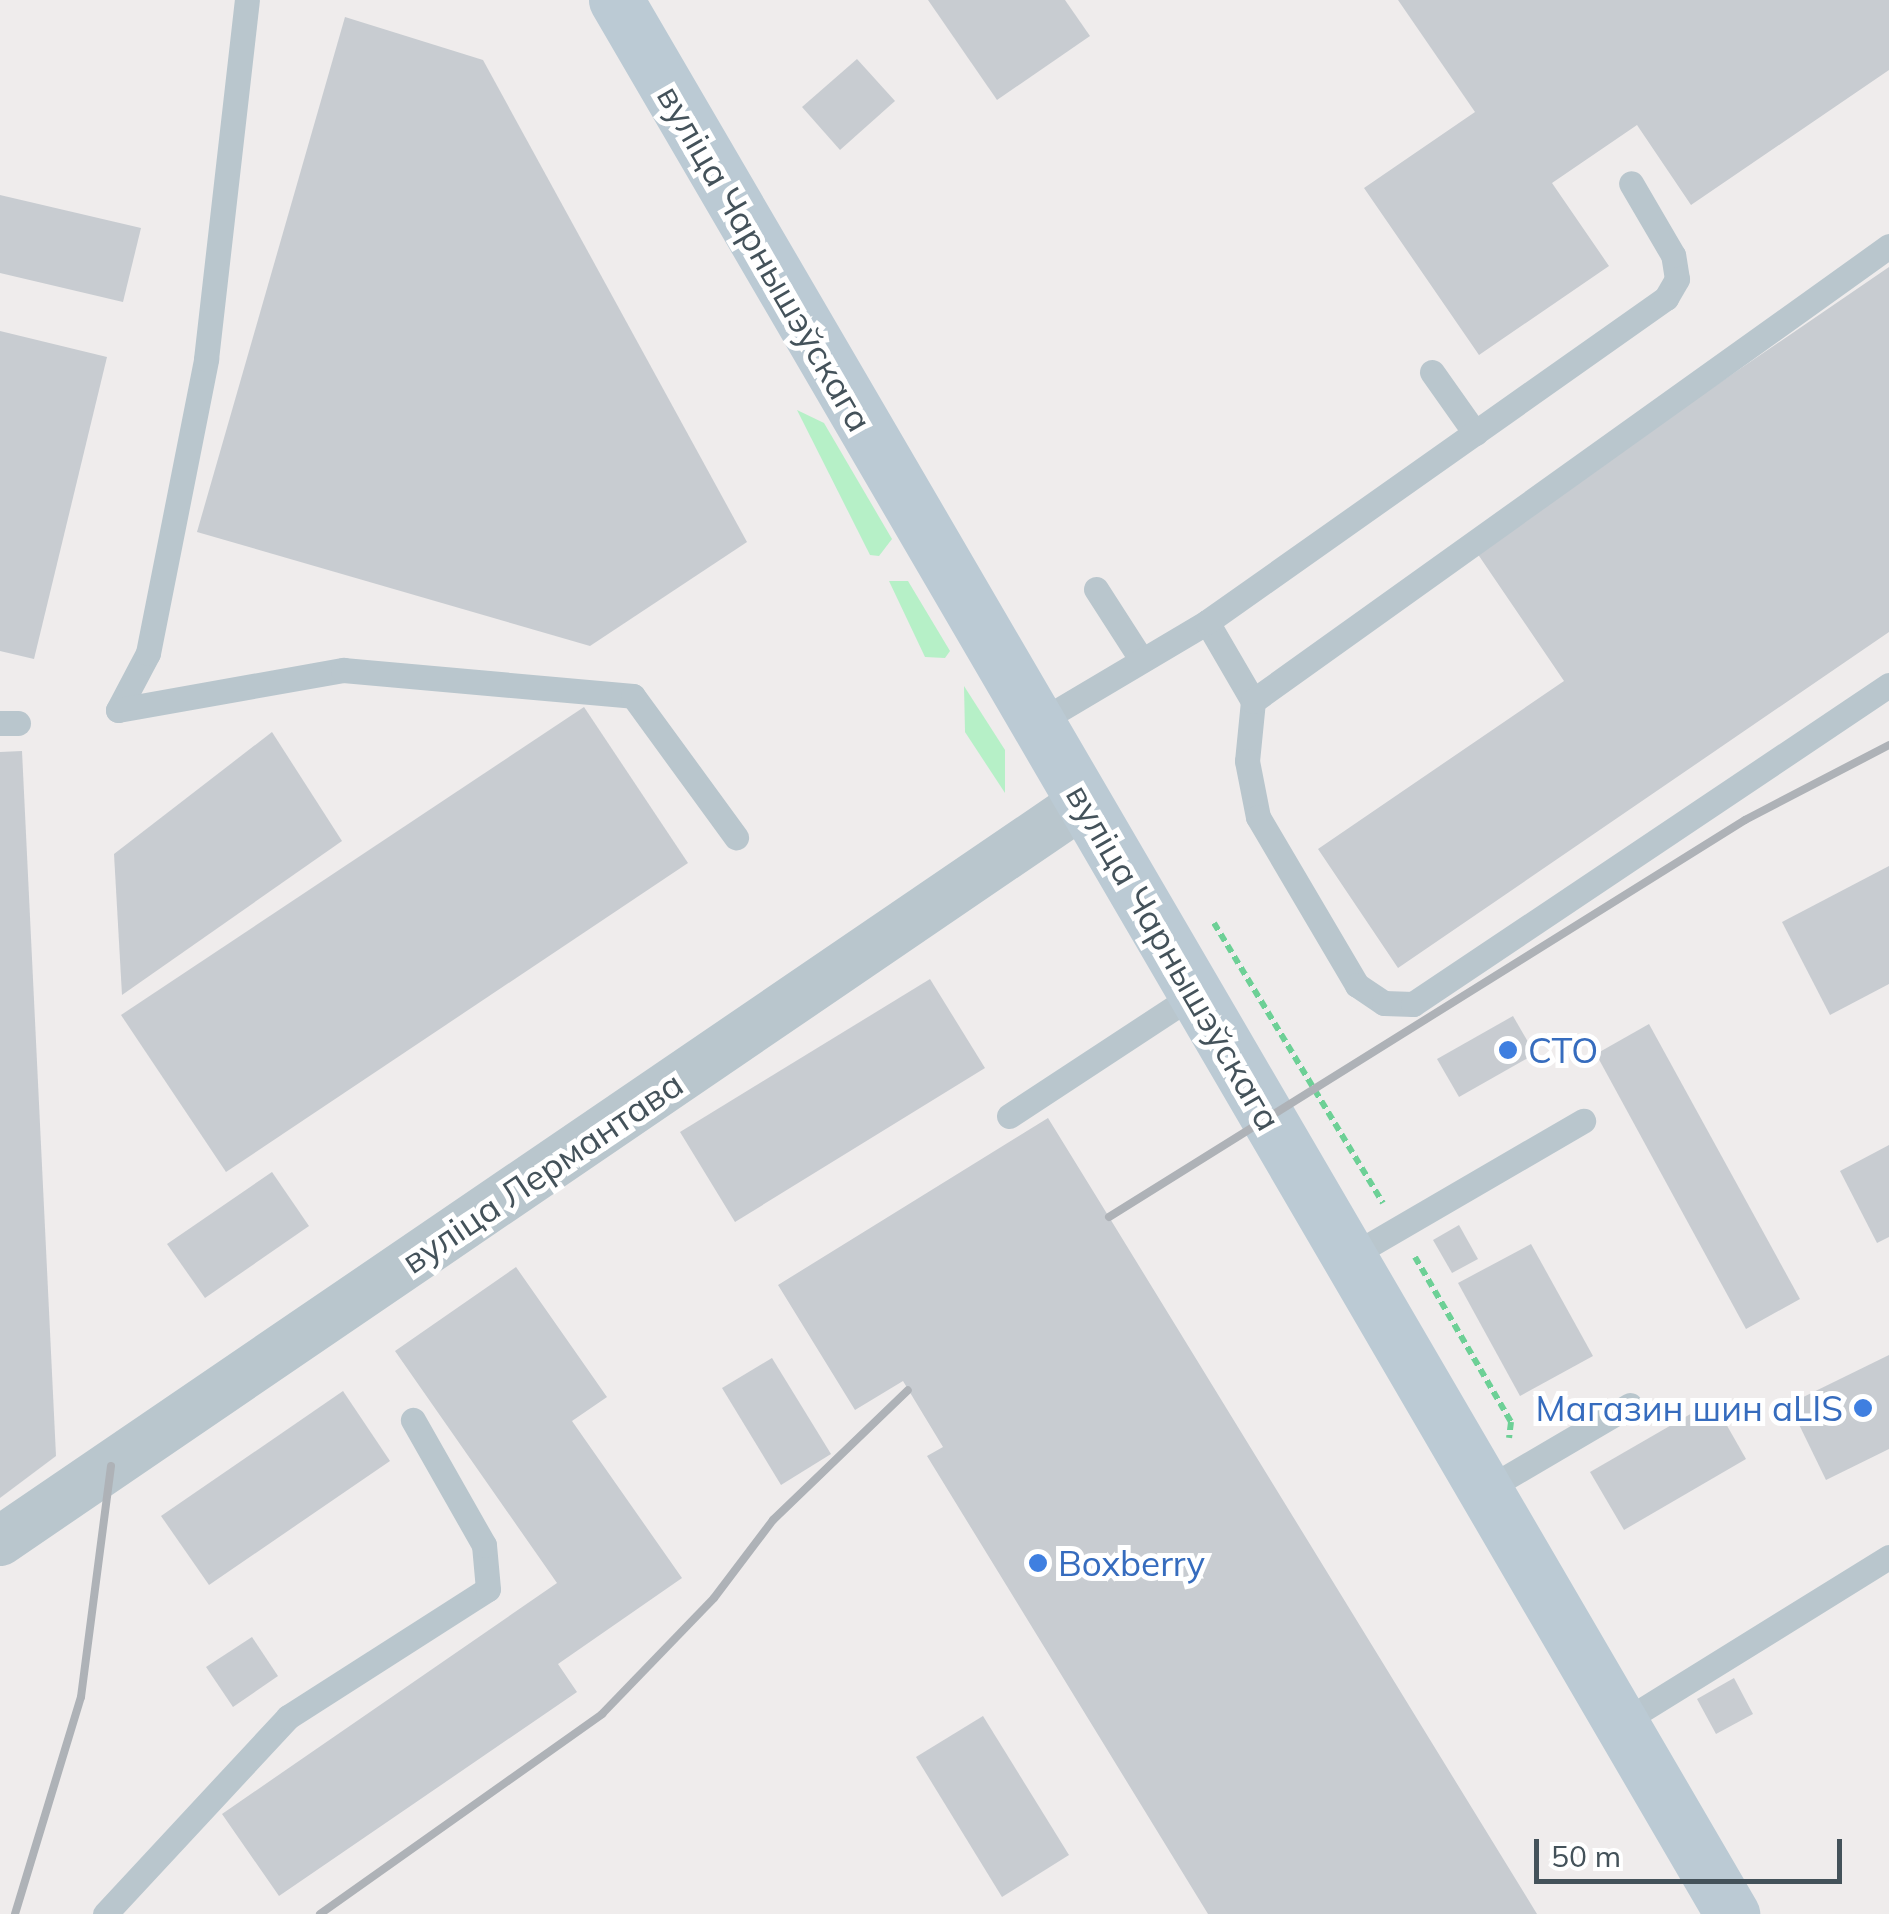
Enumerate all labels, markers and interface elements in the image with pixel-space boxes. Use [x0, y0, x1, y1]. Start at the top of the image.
street label: вуліца Чарнышэўскага [649, 78, 881, 438]
street label: вуліца Чарнышэўскага [1058, 777, 1290, 1137]
place label: СТО [1528, 1029, 1598, 1071]
marker: СТО [1497, 1039, 1519, 1061]
street label: вуліца Лермантава [394, 1062, 690, 1282]
place label: Магазин шин aLIS [1536, 1387, 1843, 1429]
marker: Магазин шин aLIS [1852, 1397, 1874, 1419]
place label: Boxberry [1058, 1542, 1205, 1584]
marker: Boxberry [1027, 1552, 1049, 1574]
scale bar [1539, 1819, 1846, 1881]
text: 50 m [1551, 1837, 1621, 1875]

